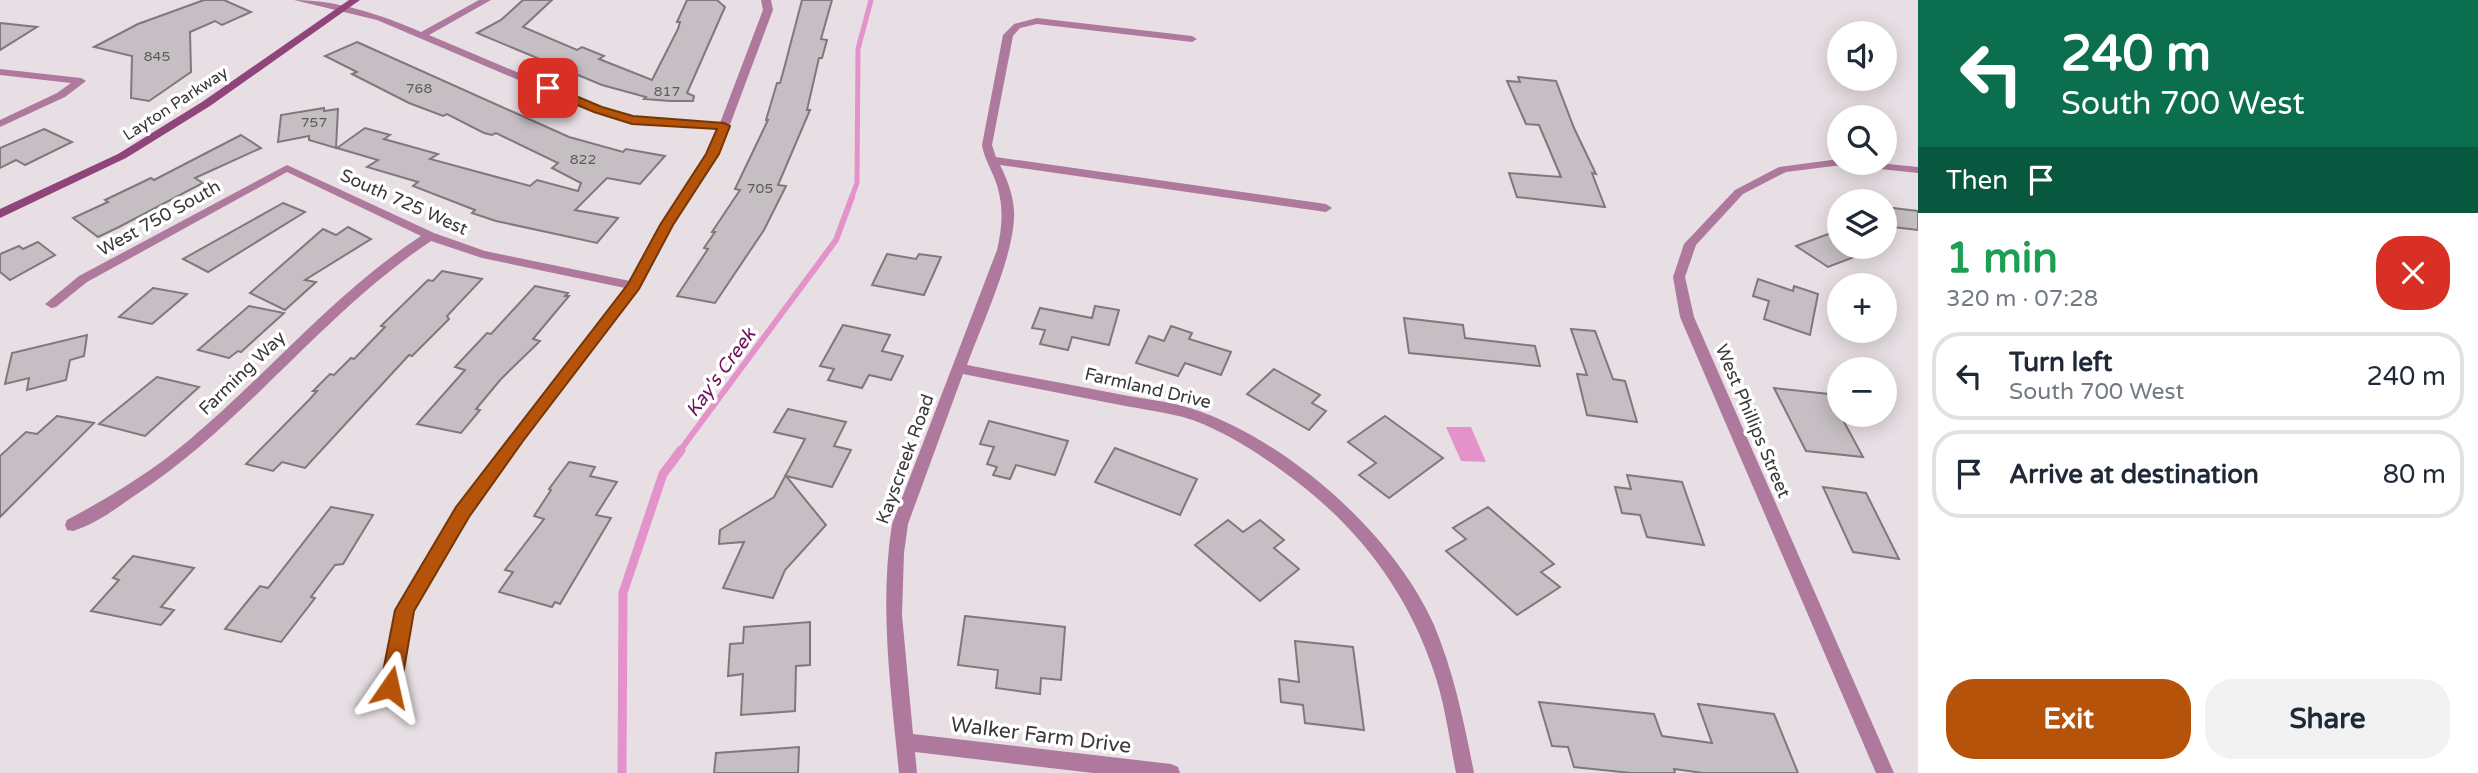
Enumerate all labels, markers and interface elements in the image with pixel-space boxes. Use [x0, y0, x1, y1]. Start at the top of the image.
map controls [1827, 21, 1897, 427]
button: sound [1827, 21, 1897, 91]
text: 240 m [2061, 25, 2211, 84]
icon: left [1946, 28, 2037, 119]
house number: 845 [144, 48, 170, 65]
pin [518, 58, 578, 118]
street label: Layton Parkway [119, 62, 232, 145]
icon: arrive [529, 69, 567, 107]
house number: 768 [406, 80, 432, 97]
house number: 817 [654, 83, 680, 100]
text: South 700 West [2061, 85, 2305, 123]
button: search [1827, 105, 1897, 175]
house number: 757 [301, 114, 327, 131]
house number: 822 [570, 151, 596, 168]
icon: arrive [2022, 161, 2060, 199]
street label: South 725 West [337, 164, 471, 240]
text: Then [1946, 165, 2008, 196]
street label: West 750 South [94, 175, 224, 261]
house number: 705 [747, 180, 773, 197]
button: layers [1827, 189, 1897, 259]
text: 1 min [1946, 233, 2058, 284]
button: close [2376, 236, 2450, 310]
button: + [1827, 273, 1897, 343]
text: 320 m · 07:28 [1946, 285, 2098, 313]
water label: Kay's Creek [681, 323, 761, 421]
street label: Farming Way [194, 326, 290, 420]
street label: West Phillips Street [1711, 341, 1795, 501]
text: Turn left [2009, 347, 2112, 378]
button: − [1827, 357, 1897, 427]
icon: left [1950, 357, 1988, 395]
text: 240 m [2366, 361, 2446, 392]
street label: Farmland Drive [1083, 363, 1213, 413]
text: South 700 West [2009, 378, 2184, 406]
street label: Kayscreek Road [871, 391, 939, 527]
icon: arrive [1950, 455, 1988, 493]
text: Arrive at destination [2009, 459, 2259, 490]
text: 80 m [2383, 459, 2446, 490]
position arrow [353, 650, 427, 724]
button: Exit [1946, 679, 2191, 759]
button: Share [2205, 679, 2450, 759]
street label: Walker Farm Drive [949, 712, 1133, 759]

